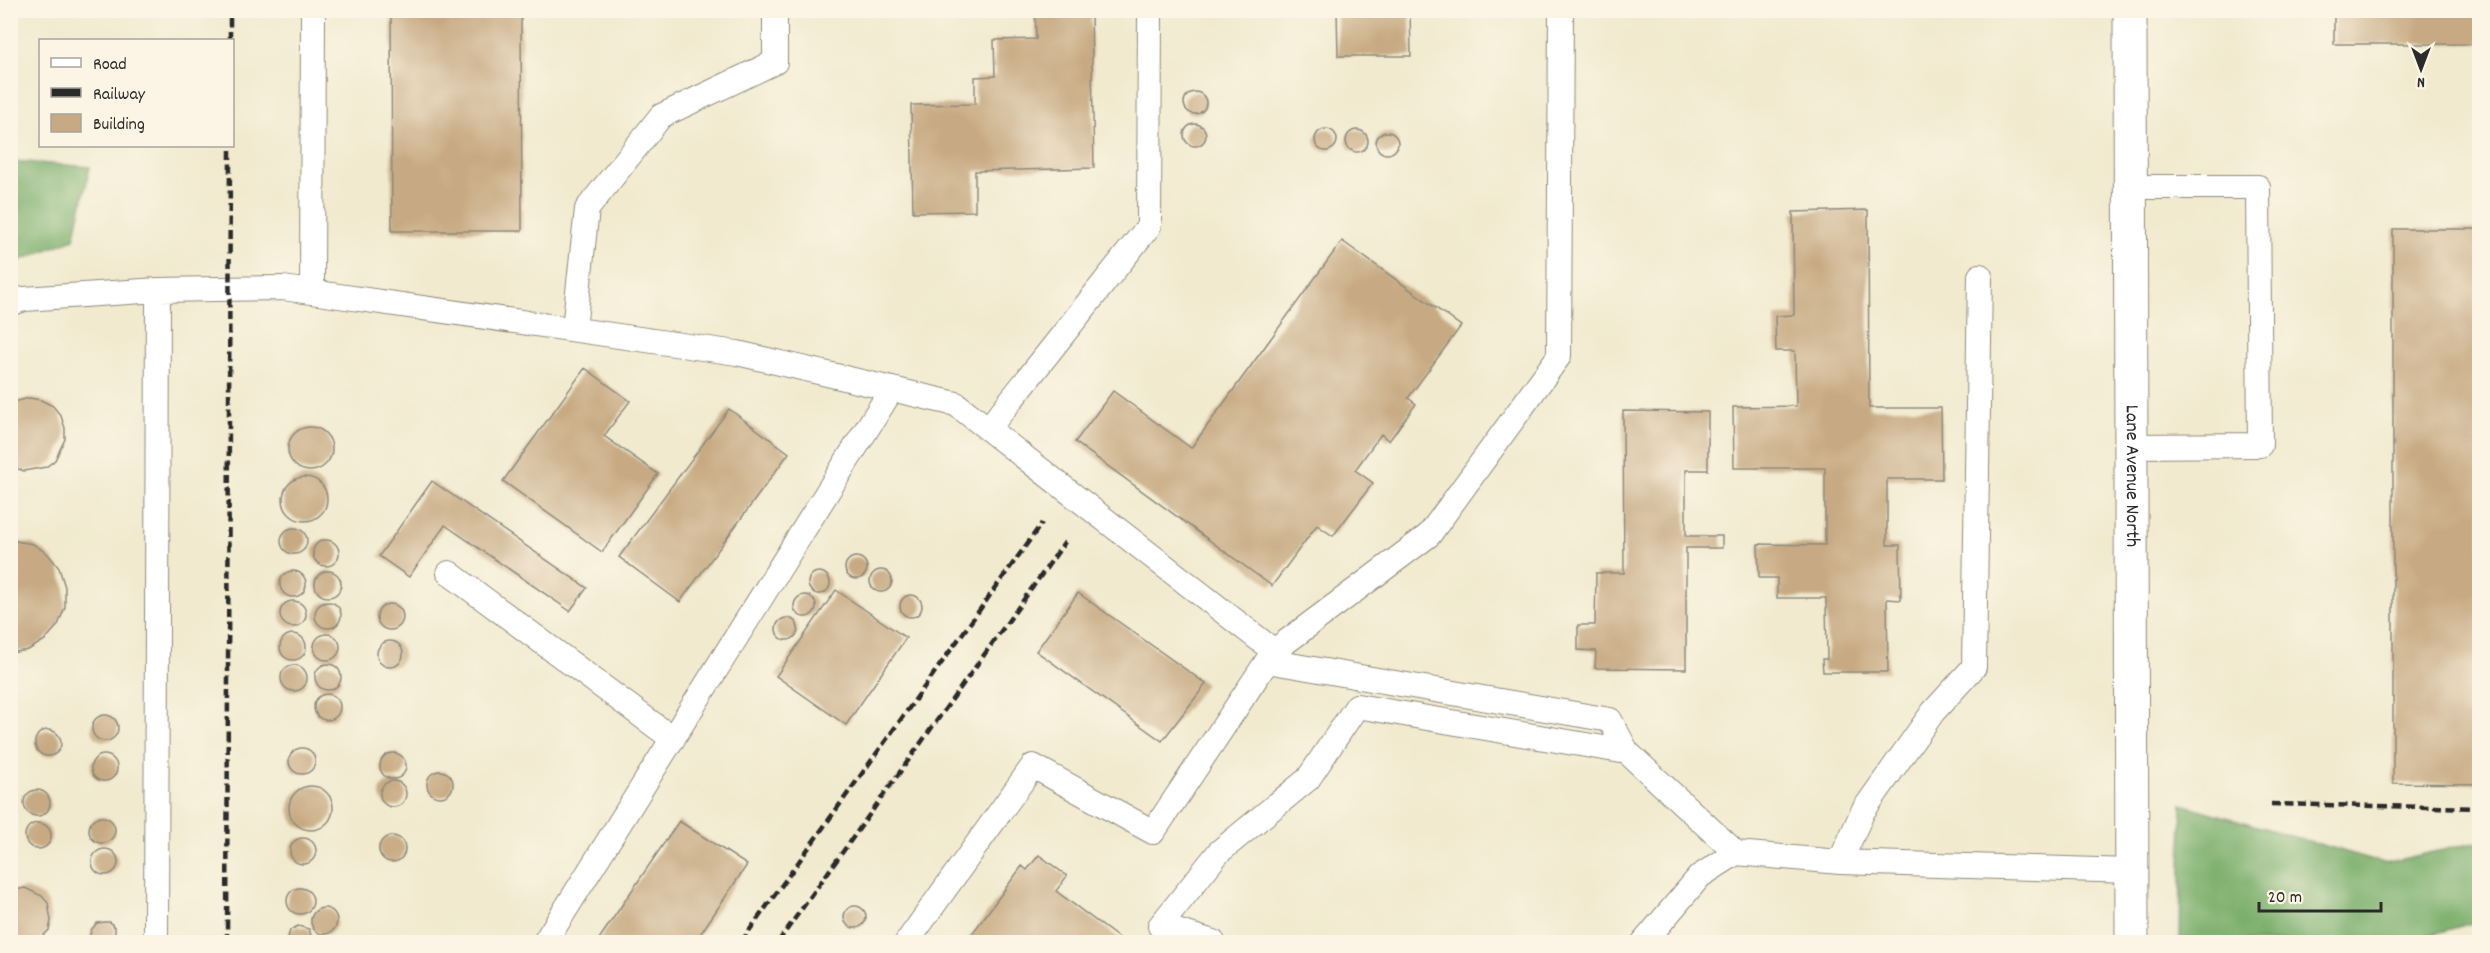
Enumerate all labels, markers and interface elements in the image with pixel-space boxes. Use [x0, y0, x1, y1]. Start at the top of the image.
legend [39, 39, 234, 147]
north arrow [2391, 39, 2451, 99]
text: Road [93, 53, 127, 78]
text: N [2417, 70, 2425, 93]
text: Railway [93, 83, 146, 108]
text: Building [93, 113, 145, 138]
street label: Lane Avenue North [2117, 405, 2145, 547]
scale bar [2259, 875, 2380, 913]
text: 20 m [2268, 886, 2302, 911]

